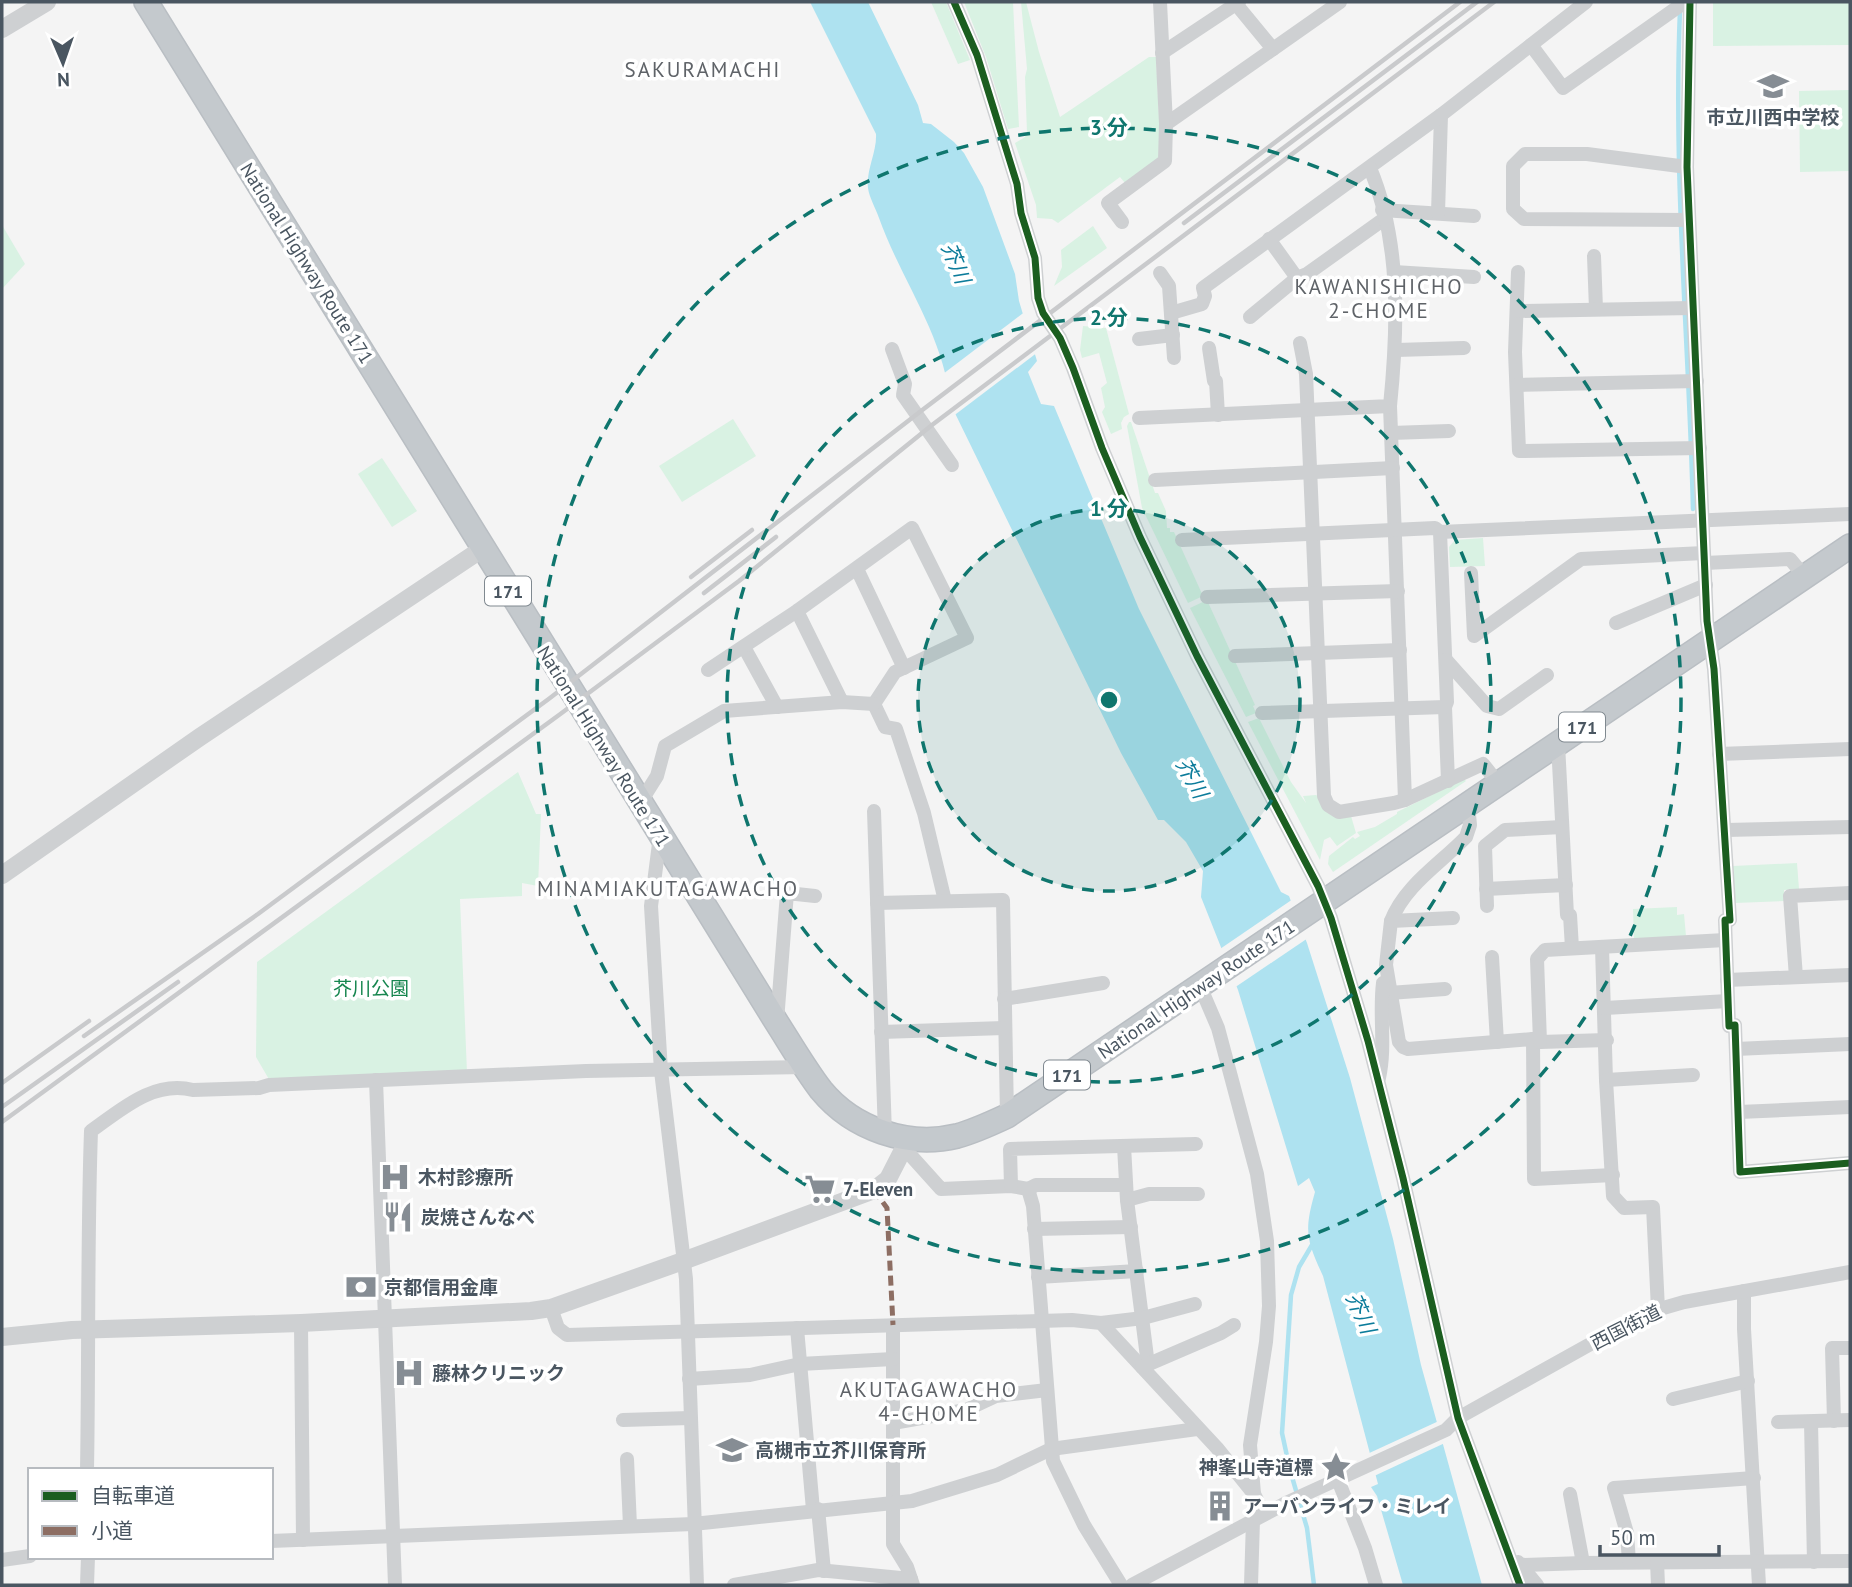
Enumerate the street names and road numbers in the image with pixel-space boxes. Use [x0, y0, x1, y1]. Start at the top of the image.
street label: National Highway Route 171 [235, 158, 379, 368]
road number: 171 [485, 576, 531, 606]
street label: National Highway Route 171 [532, 641, 676, 851]
road number: 171 [1559, 712, 1605, 742]
street label: National Highway Route 171 [1093, 914, 1299, 1064]
road number: 171 [1044, 1060, 1090, 1090]
street label: 西国街道 [1587, 1299, 1665, 1355]

